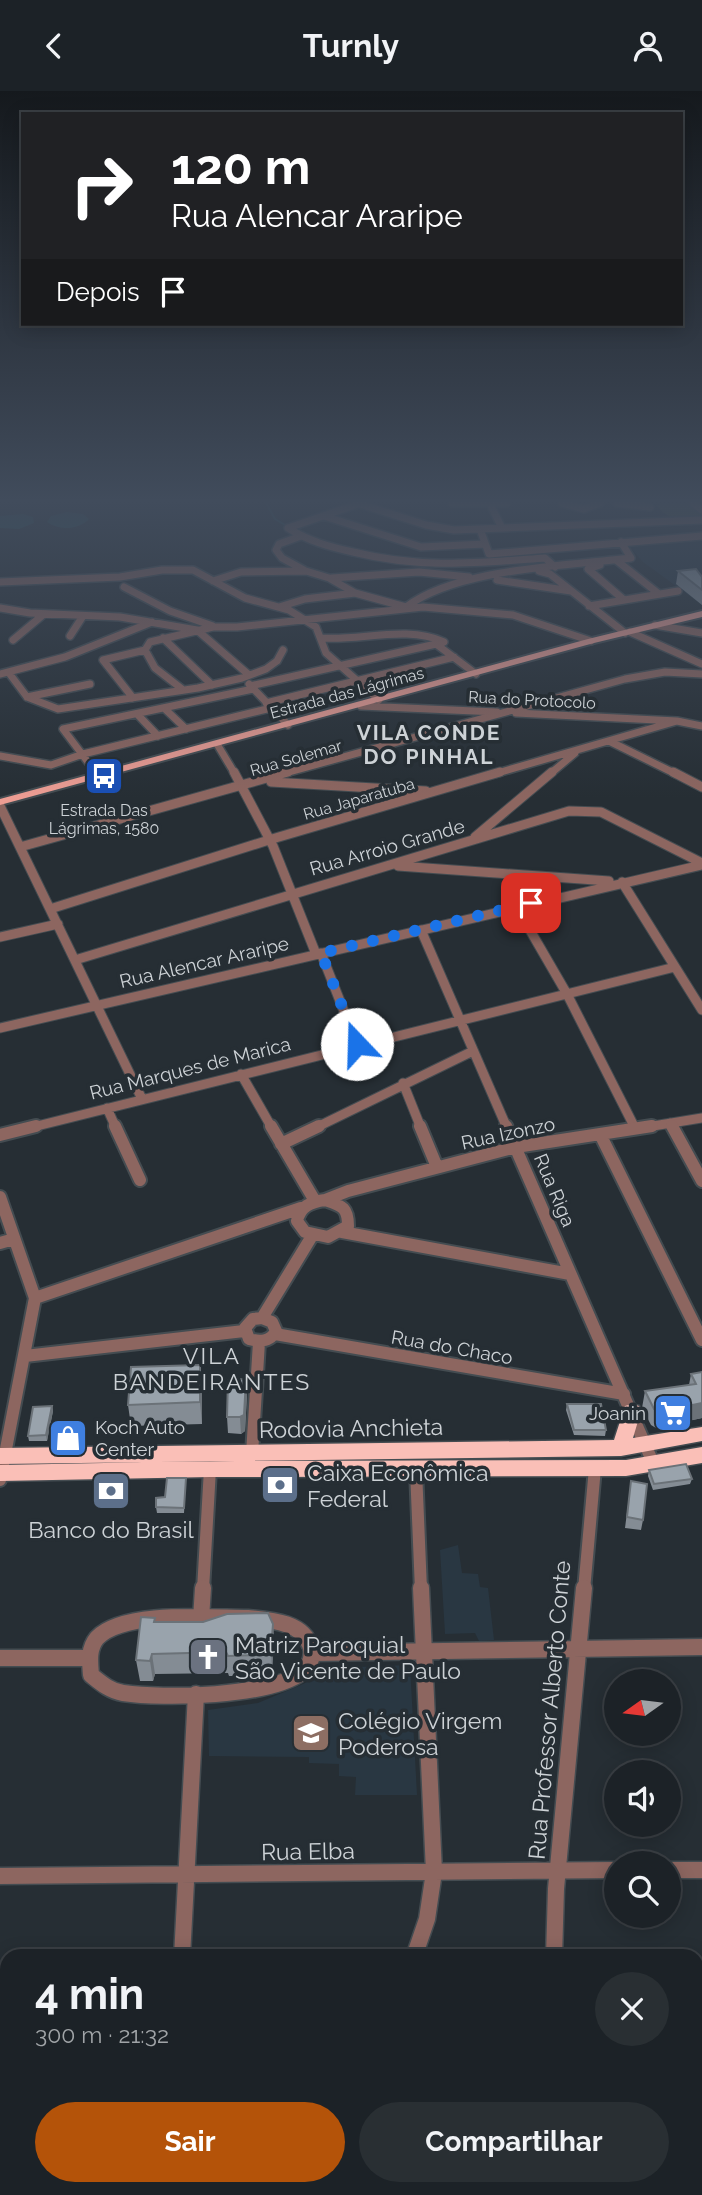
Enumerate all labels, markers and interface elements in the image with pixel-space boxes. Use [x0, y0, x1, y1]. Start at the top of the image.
icon: back [35, 27, 73, 65]
text: Turnly [303, 27, 399, 64]
icon: person [629, 27, 667, 65]
text: 120 m [171, 138, 310, 195]
icon: right [56, 140, 147, 231]
text: Rua Alencar Araripe [171, 197, 463, 234]
icon: arrive [154, 273, 192, 311]
text: Depois [56, 277, 140, 307]
street label: Estrada das Lágrimas [268, 663, 426, 723]
street label: Rua do Protocolo [468, 687, 596, 713]
district label: VILA CONDE DO PINHAL [357, 720, 501, 769]
street label: Rua Solemar [248, 736, 344, 780]
bus stop icon: Estrada Das Lágrimas, 1580 [83, 755, 125, 797]
street label: Rua Japaratuba [301, 774, 417, 824]
place label: Estrada Das Lágrimas, 1580 [49, 801, 159, 838]
street label: Rua Arroio Grande [307, 814, 467, 880]
pin [501, 873, 561, 933]
icon: arrive [512, 884, 550, 922]
street label: Rua Alencar Araripe [117, 932, 291, 992]
position arrow [320, 1007, 394, 1081]
street label: Rua Marques de Marica [87, 1032, 293, 1104]
street label: Rua Izonzo [459, 1112, 557, 1154]
street label: Rua Riga [530, 1150, 580, 1230]
street label: Rua do Chaco [390, 1326, 514, 1368]
district label: VILA BANDEIRANTES [113, 1342, 311, 1395]
supermarket icon: Joanin [652, 1392, 694, 1434]
place label: Joanin [589, 1402, 646, 1424]
street label: Rodovia Anchieta [259, 1413, 443, 1443]
place label: Koch Auto Center [95, 1416, 185, 1460]
shop icon: Koch Auto Center [47, 1417, 89, 1459]
place label: Caixa Econômica Federal [307, 1459, 488, 1512]
bank icon: Caixa Econômica Federal [259, 1464, 301, 1506]
bank icon: Banco do Brasil [90, 1470, 132, 1512]
place label: Banco do Brasil [28, 1516, 194, 1543]
street label: Rua Professor Alberto Conte [522, 1559, 576, 1861]
place label: Matriz Paroquial São Vicente de Paulo [235, 1631, 461, 1684]
church icon: Matriz Paroquial São Vicente de Paulo [187, 1636, 229, 1678]
north arrow [604, 1669, 681, 1747]
map controls [604, 1669, 681, 1928]
place label: Colégio Virgem Poderosa [338, 1707, 502, 1760]
school or university icon: Colégio Virgem Poderosa [290, 1712, 332, 1754]
button: sound [604, 1760, 681, 1837]
street label: Rua Elba [261, 1837, 355, 1865]
button: search [604, 1851, 681, 1928]
text: 4 min [35, 1970, 144, 2019]
button: close [595, 1972, 669, 2046]
text: 300 m · 21:32 [35, 2021, 169, 2048]
button: Sair [35, 2102, 345, 2182]
button: Compartilhar [359, 2102, 669, 2182]

